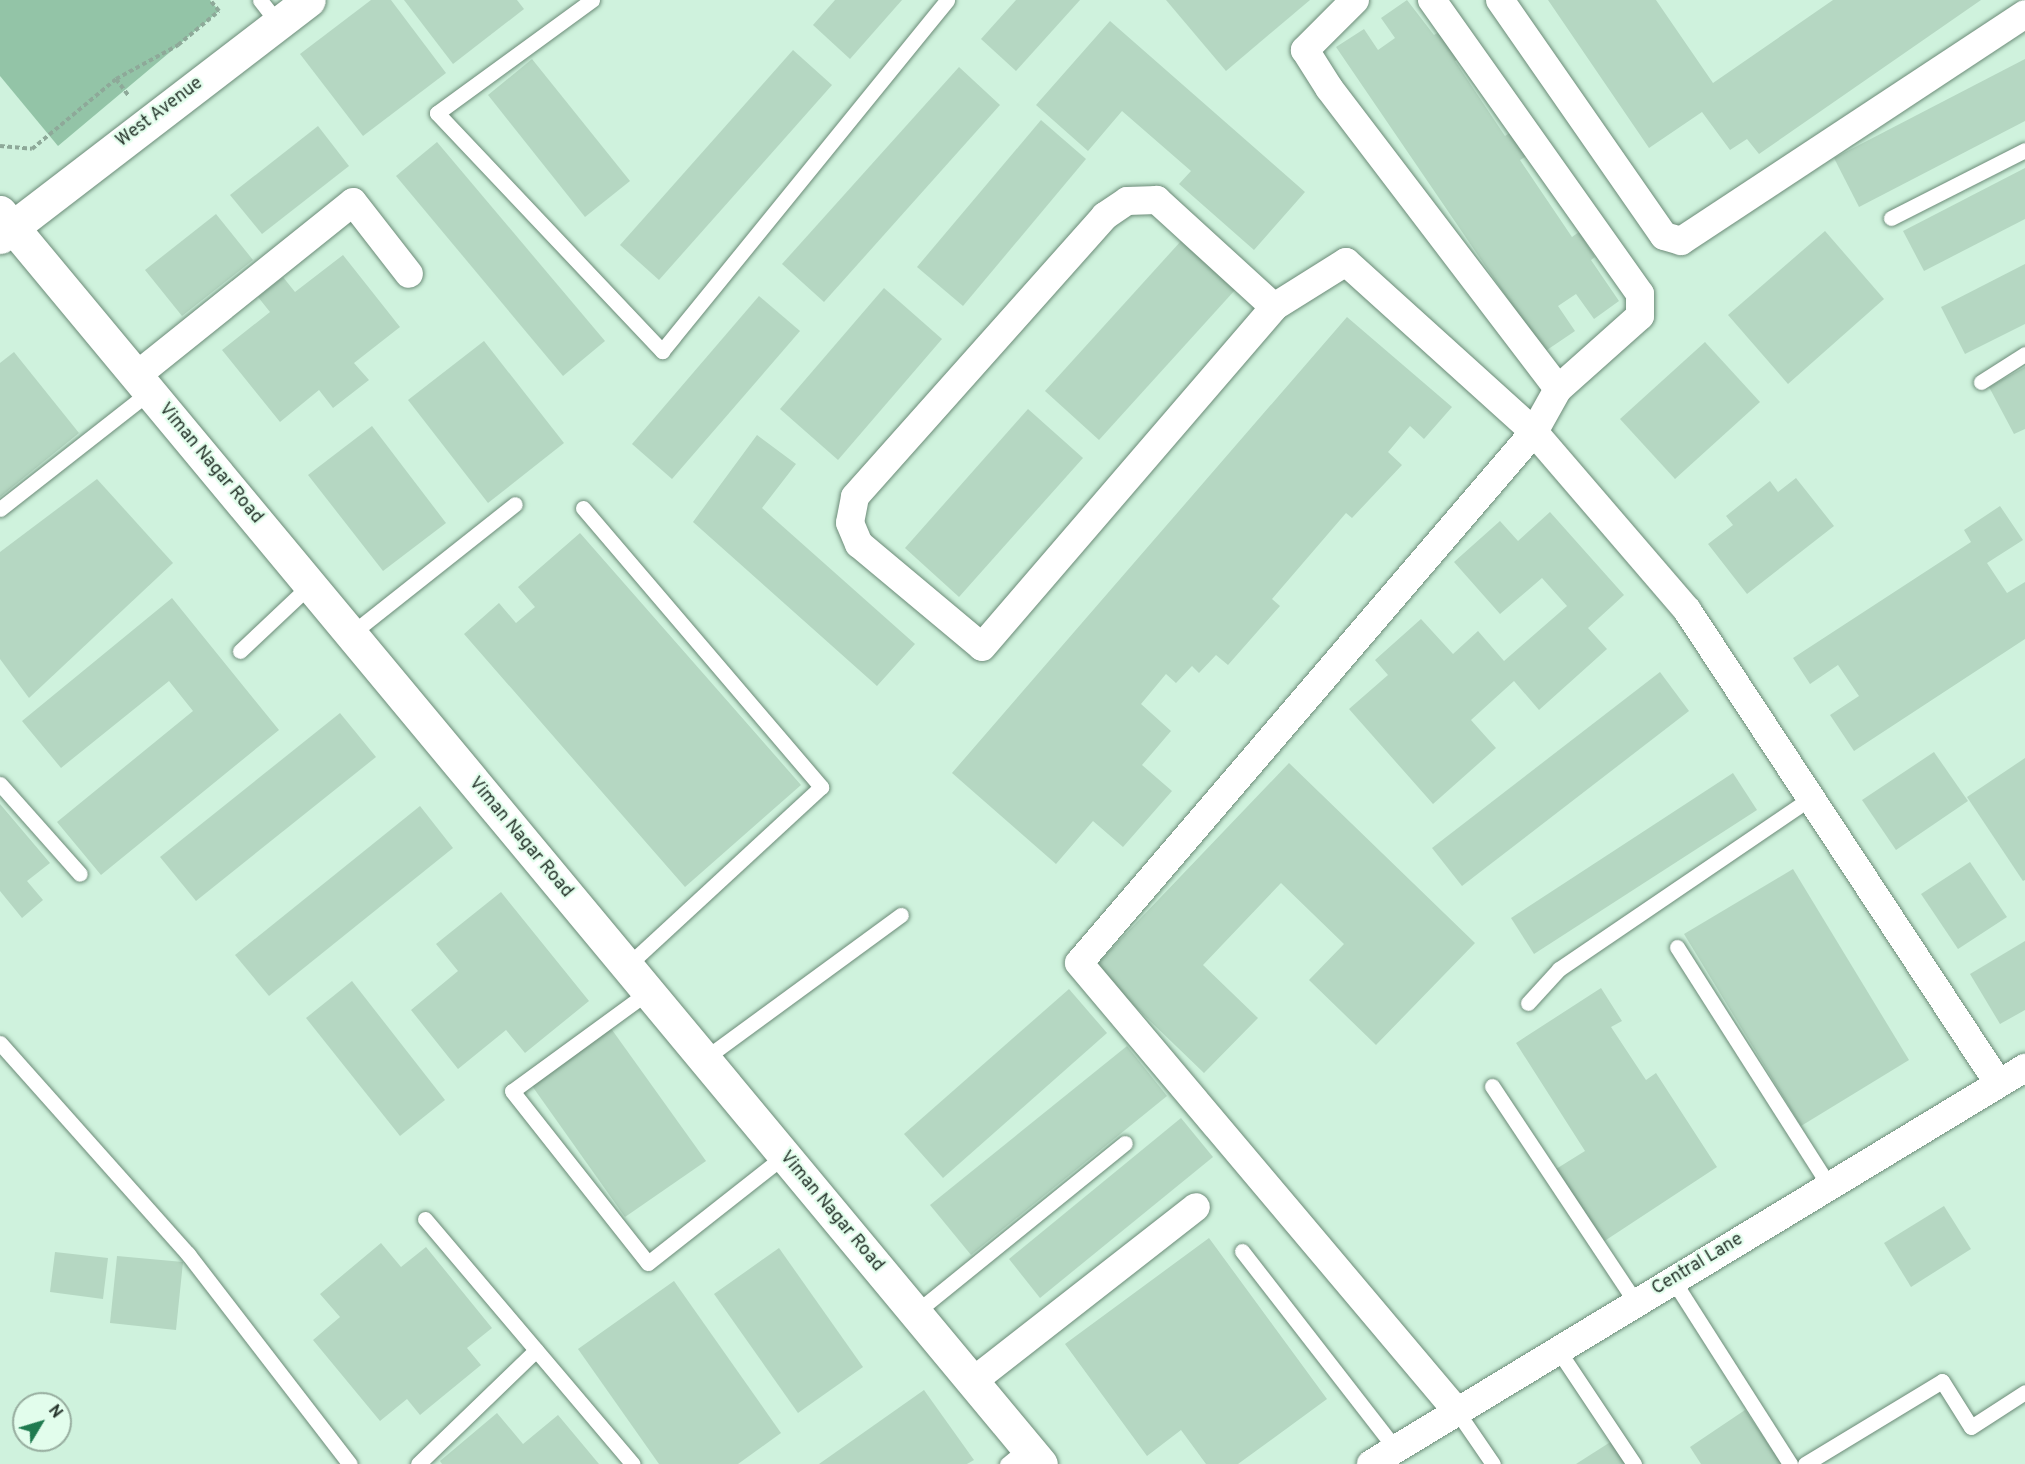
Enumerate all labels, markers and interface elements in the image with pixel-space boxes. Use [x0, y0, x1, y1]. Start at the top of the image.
street label: West Avenue [112, 73, 208, 153]
street label: Viman Nagar Road [153, 399, 267, 529]
street label: Viman Nagar Road [463, 773, 577, 903]
street label: Viman Nagar Road [774, 1147, 888, 1277]
street label: Central Lane [1649, 1229, 1747, 1301]
north arrow [12, 1392, 72, 1452]
text: N [43, 1401, 66, 1423]

